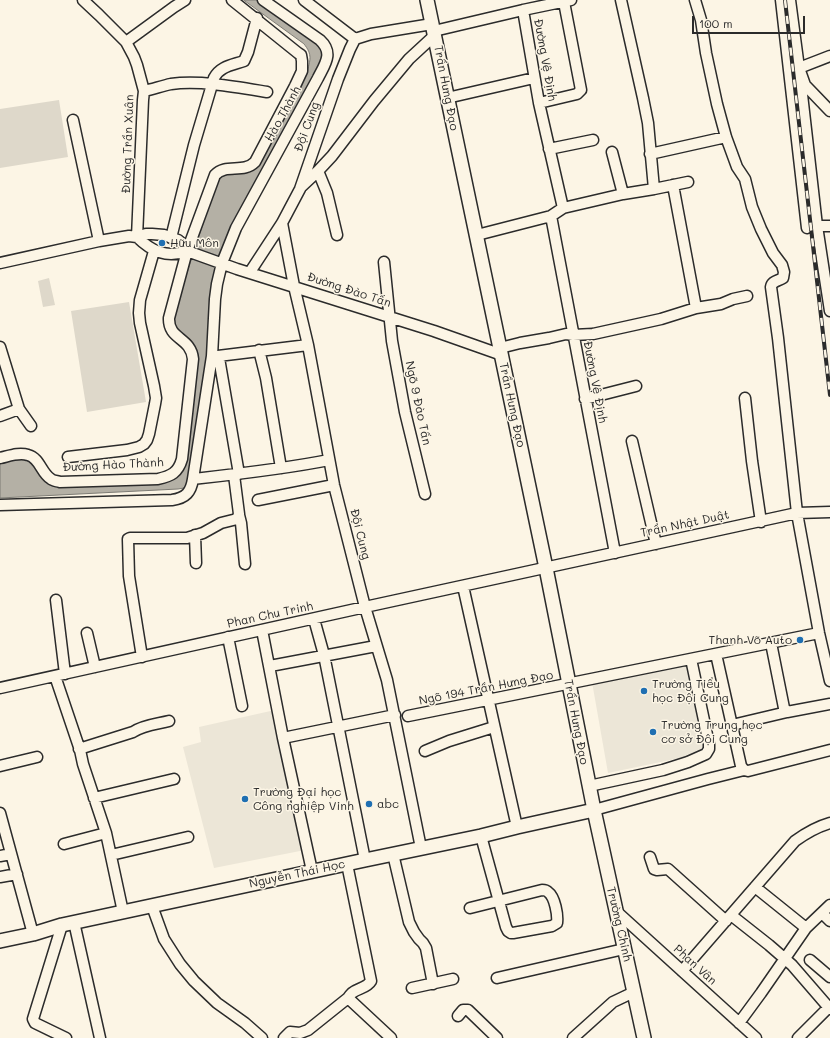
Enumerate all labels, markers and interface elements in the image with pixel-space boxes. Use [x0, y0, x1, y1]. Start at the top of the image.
scale bar [694, 8, 807, 34]
text: 100 m [699, 15, 733, 31]
street label: Đường Vệ Định [531, 18, 559, 102]
street label: Trần Hưng Đạo [431, 44, 461, 132]
street label: Hào Thành [262, 84, 304, 144]
street label: Đường Trần Xuân [119, 94, 137, 194]
street label: Đội Cung [291, 100, 323, 154]
place label: Hữu Môn [170, 236, 219, 250]
marker: Hữu Môn [157, 238, 167, 248]
street label: Đường Đào Tấn [305, 270, 393, 310]
street label: Đường Vệ Định [580, 340, 610, 424]
street label: Ngõ 9 Đào Tấn [402, 360, 434, 446]
street label: Trần Hưng Đạo [496, 361, 528, 449]
street label: Đường Hào Thành [62, 455, 164, 475]
street label: Đội Cung [347, 507, 373, 561]
street label: Trần Nhật Duật [639, 508, 731, 540]
street label: Phan Chu Trinh [226, 599, 314, 631]
place label: Thanh Võ Auto [709, 633, 792, 647]
marker: Thanh Võ Auto [795, 635, 805, 645]
street label: Ngõ 194 Trần Hưng Đạo [418, 668, 554, 708]
place label: Trường Tiểu học Đội Cung [652, 677, 729, 705]
street label: Trần Hưng Đạo [561, 678, 591, 766]
marker: Trường Tiểu học Đội Cung [639, 686, 649, 696]
place label: Trường Trung học cơ sở Đội Cung [661, 718, 762, 746]
marker: Trường Trung học cơ sở Đội Cung [648, 727, 658, 737]
place label: Trường Đại học Công nghiệp Vinh [253, 785, 354, 813]
marker: Trường Đại học Công nghiệp Vinh [240, 794, 250, 804]
place label: abc [377, 797, 399, 811]
marker: abc [364, 799, 374, 809]
street label: Nguyễn Thái Học [248, 857, 346, 891]
street label: Trường Chinh [603, 885, 635, 963]
street label: Phan Vân [671, 942, 719, 988]

